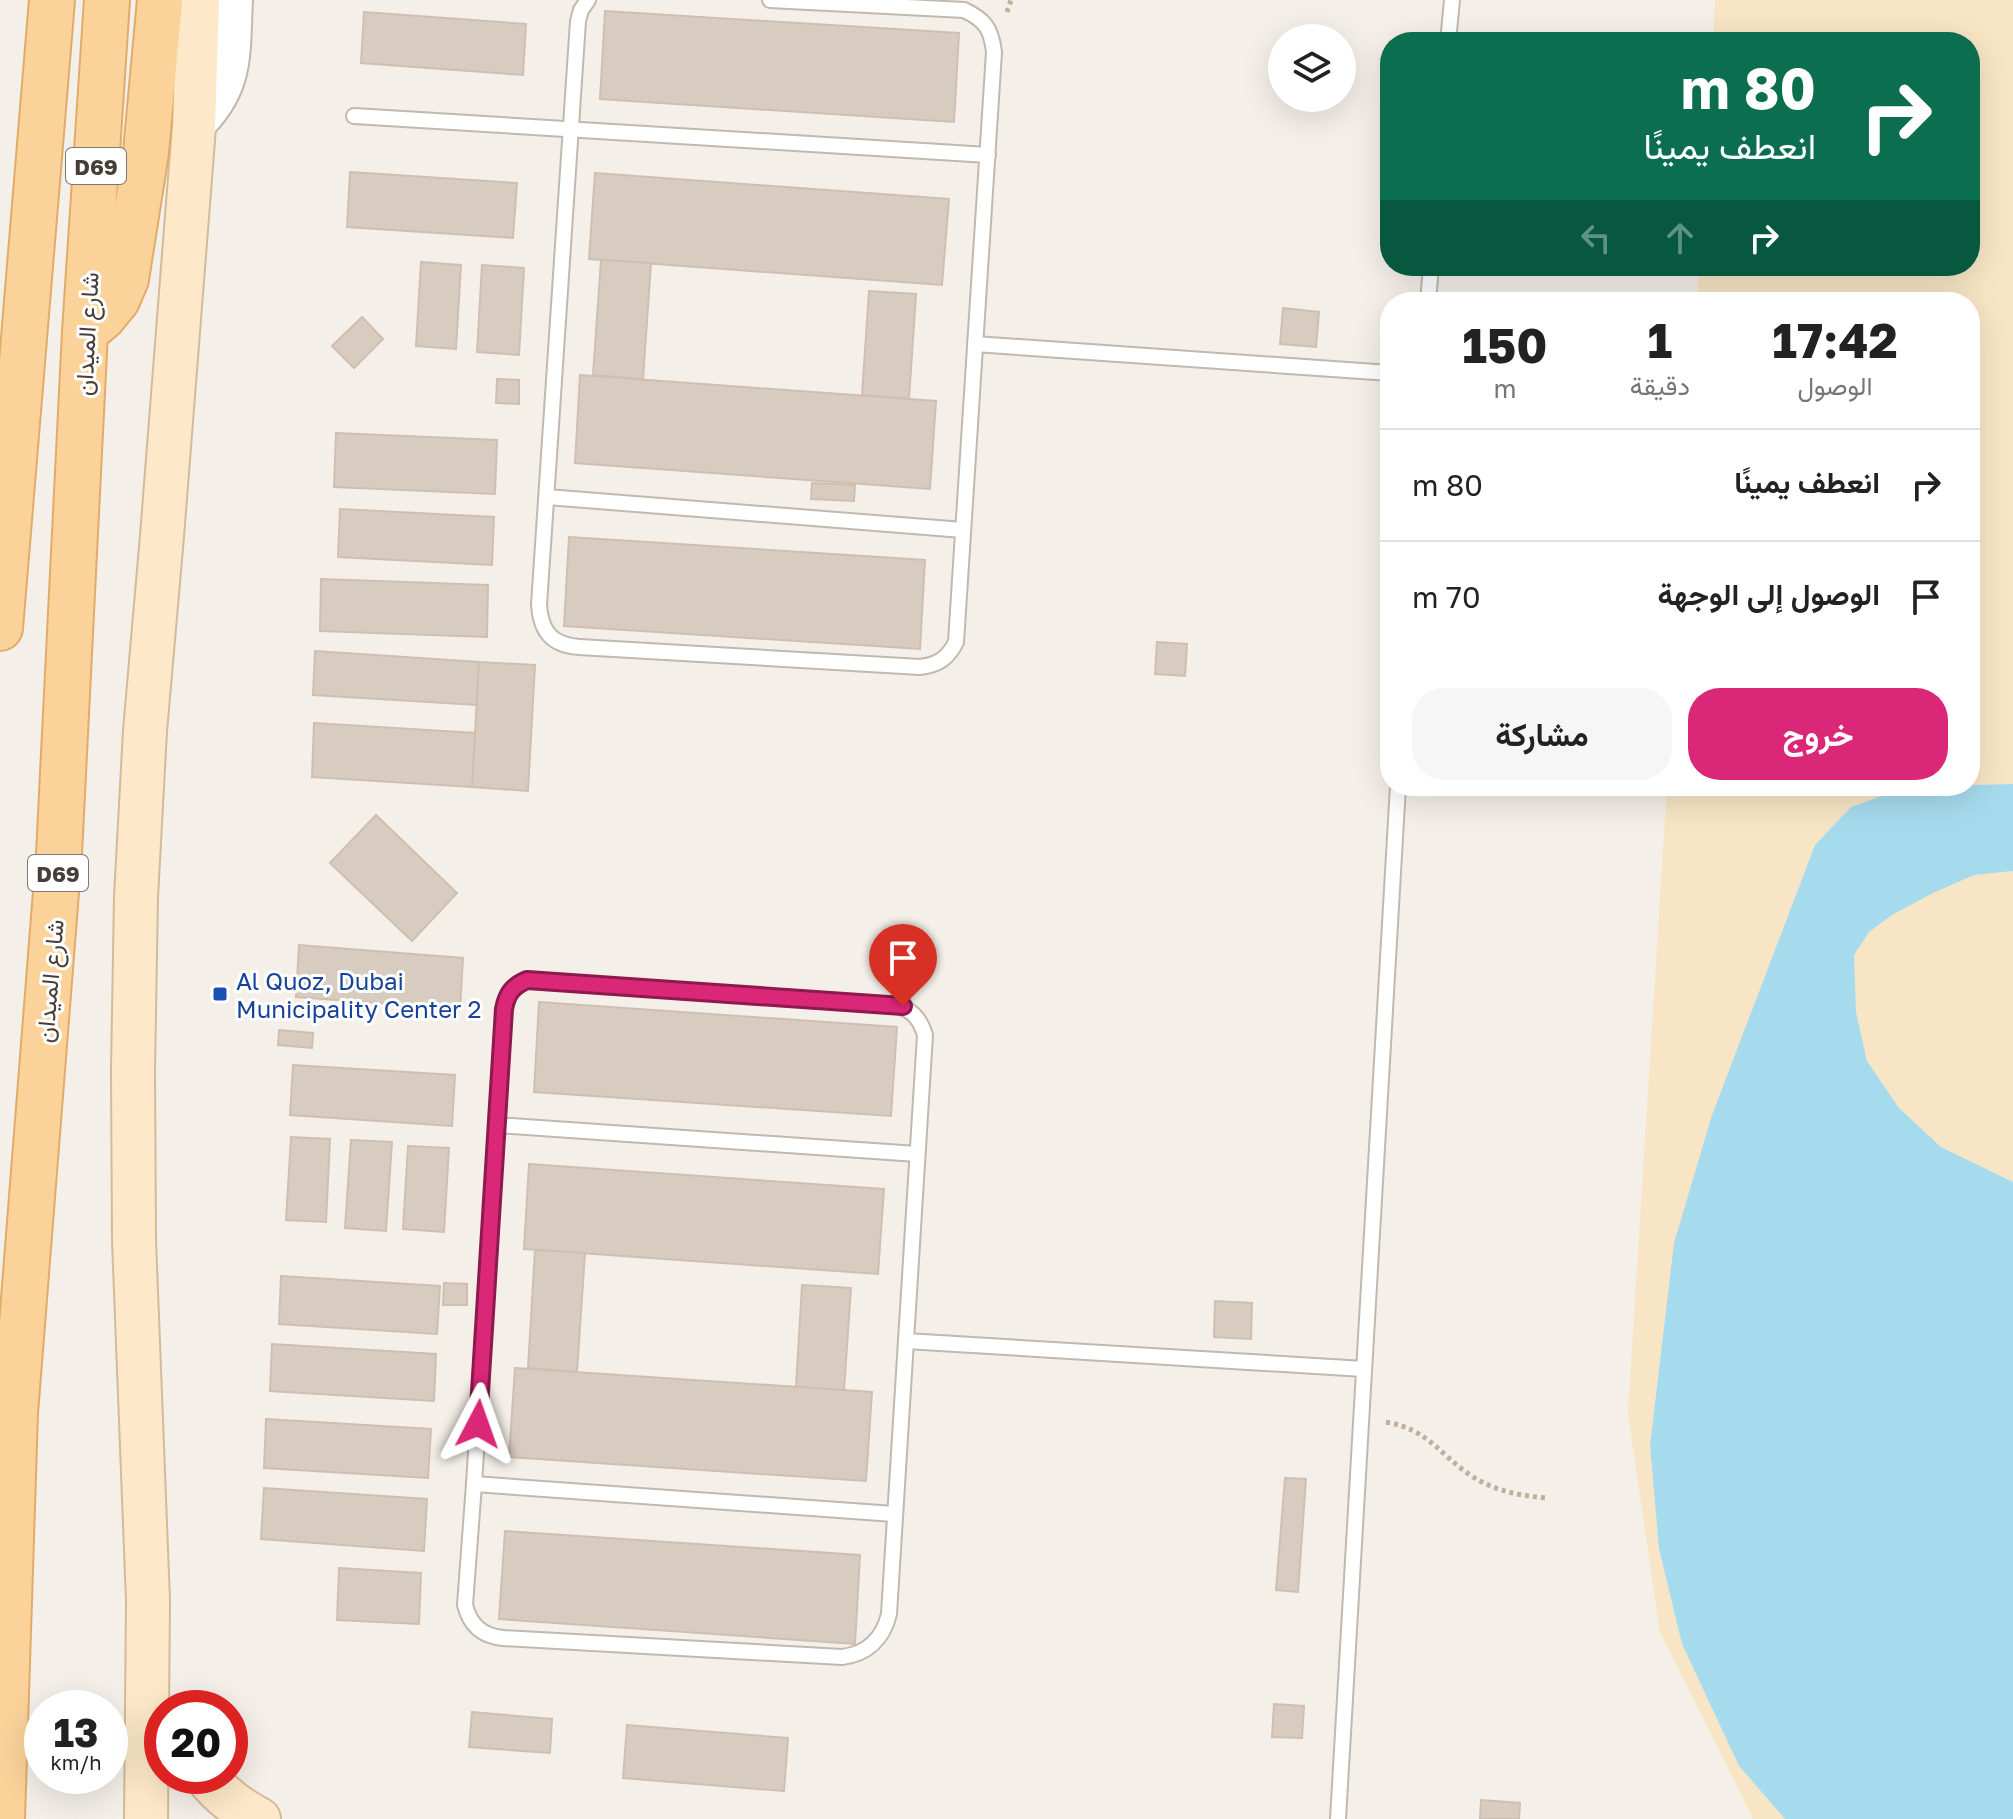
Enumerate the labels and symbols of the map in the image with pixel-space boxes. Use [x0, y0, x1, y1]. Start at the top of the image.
road number: D69 [66, 148, 126, 184]
street label: شارع الميدان [68, 271, 107, 397]
road number: D69 [28, 855, 88, 891]
street label: شارع الميدان [29, 918, 72, 1044]
pin [869, 924, 937, 1006]
place label: Al Quoz, Dubai Municipality Center 2 [236, 966, 481, 1023]
marker: Al Quoz, Dubai Municipality Center 2 [211, 985, 229, 1003]
position arrow [436, 1382, 520, 1466]
speed limit sign: 20 [144, 1690, 248, 1794]

